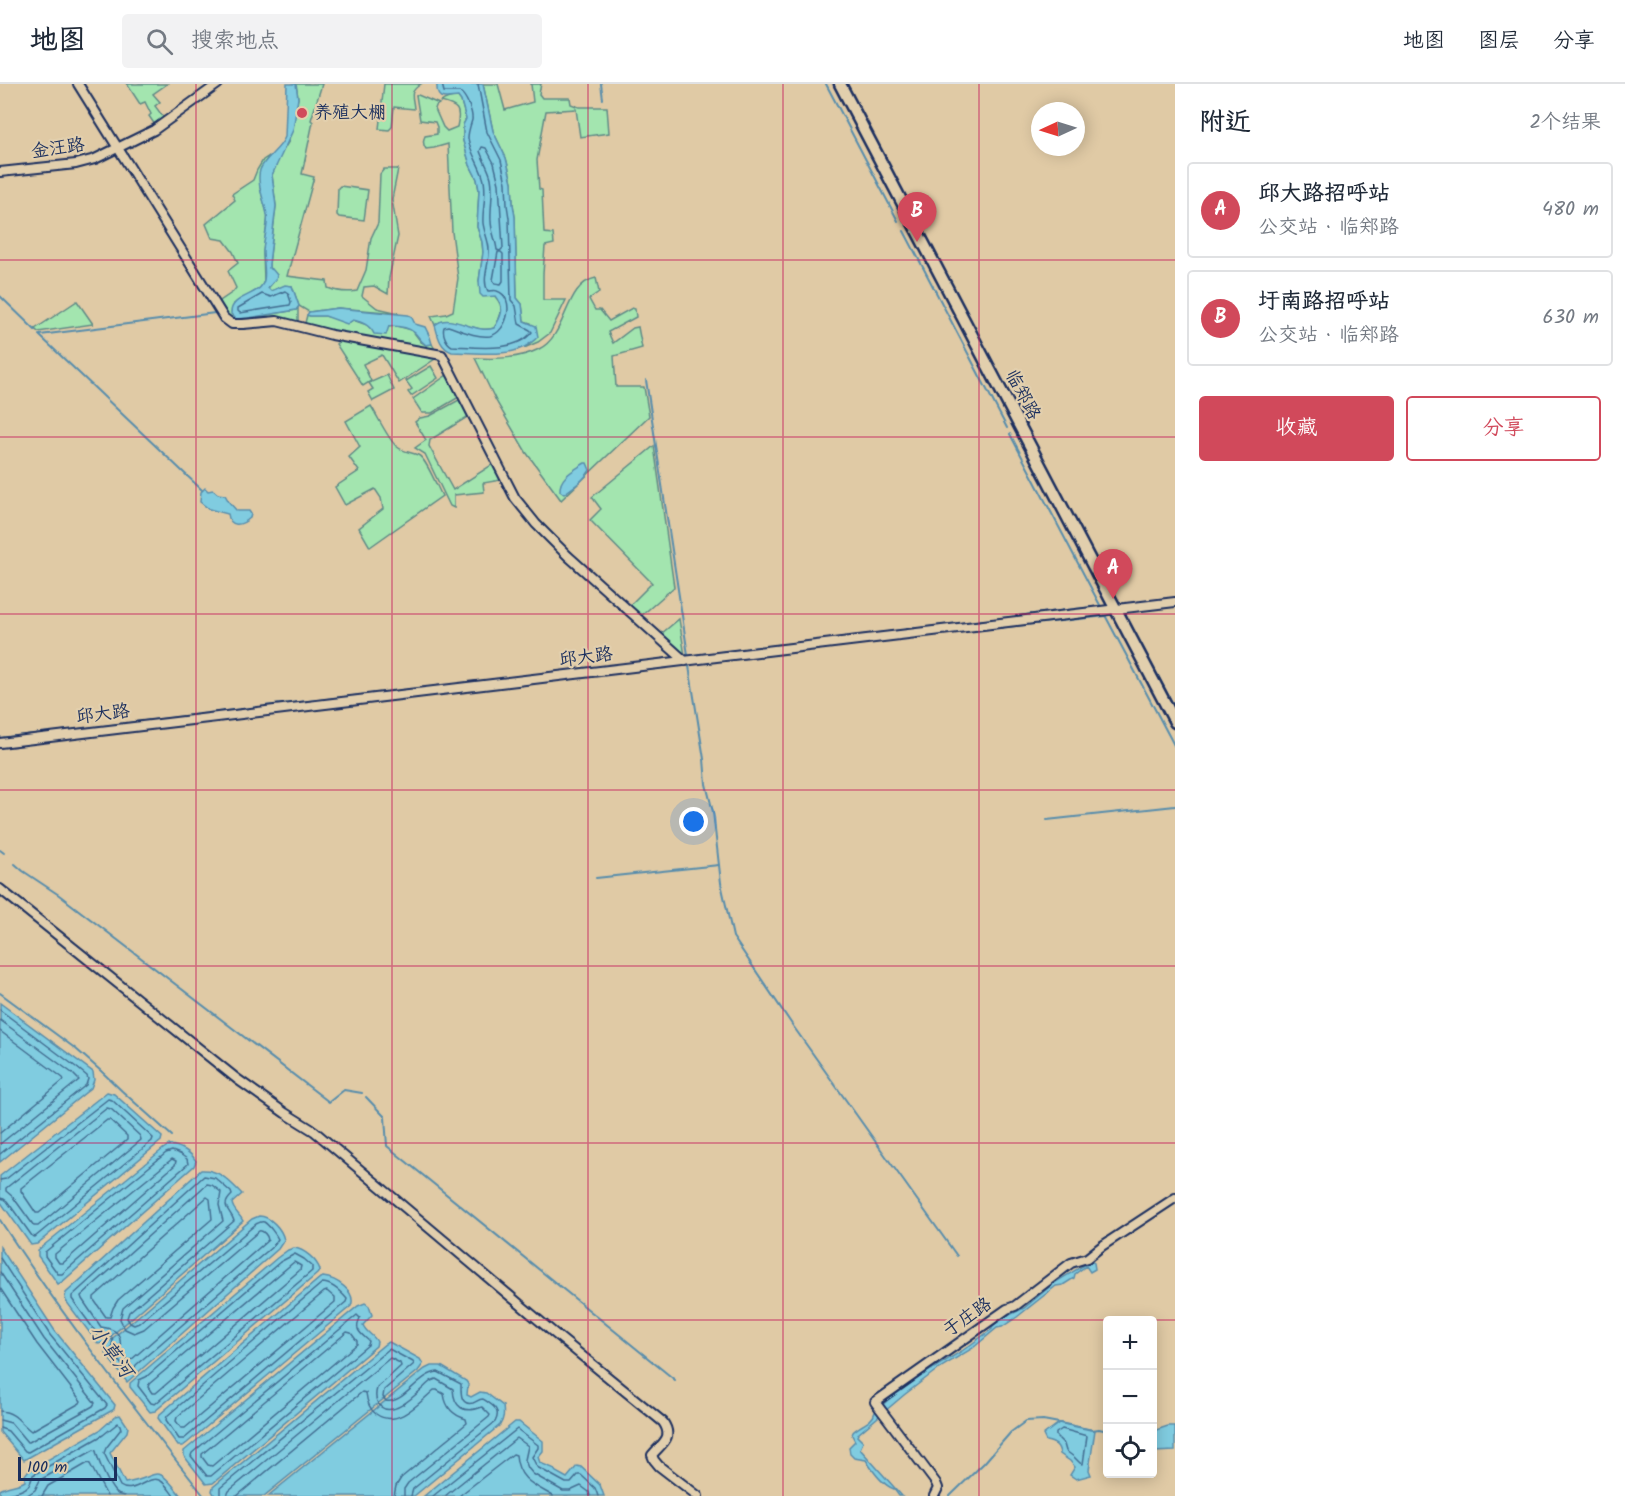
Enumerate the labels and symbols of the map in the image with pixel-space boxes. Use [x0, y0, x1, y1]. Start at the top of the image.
place label: 养殖大棚 [314, 99, 386, 128]
north arrow [1031, 102, 1085, 156]
marker: 养殖大棚 [295, 106, 309, 120]
street label: 金汪路 [29, 131, 87, 167]
pin: B [898, 192, 936, 242]
street label: 临郑路 [997, 364, 1047, 426]
pin: A [1094, 550, 1132, 599]
street label: 邱大路 [557, 640, 615, 676]
street label: 邱大路 [74, 697, 132, 733]
your location [679, 807, 708, 836]
street label: 于庄路 [938, 1291, 998, 1345]
water label: 小草河 [79, 1318, 142, 1388]
scale bar [18, 1454, 117, 1482]

